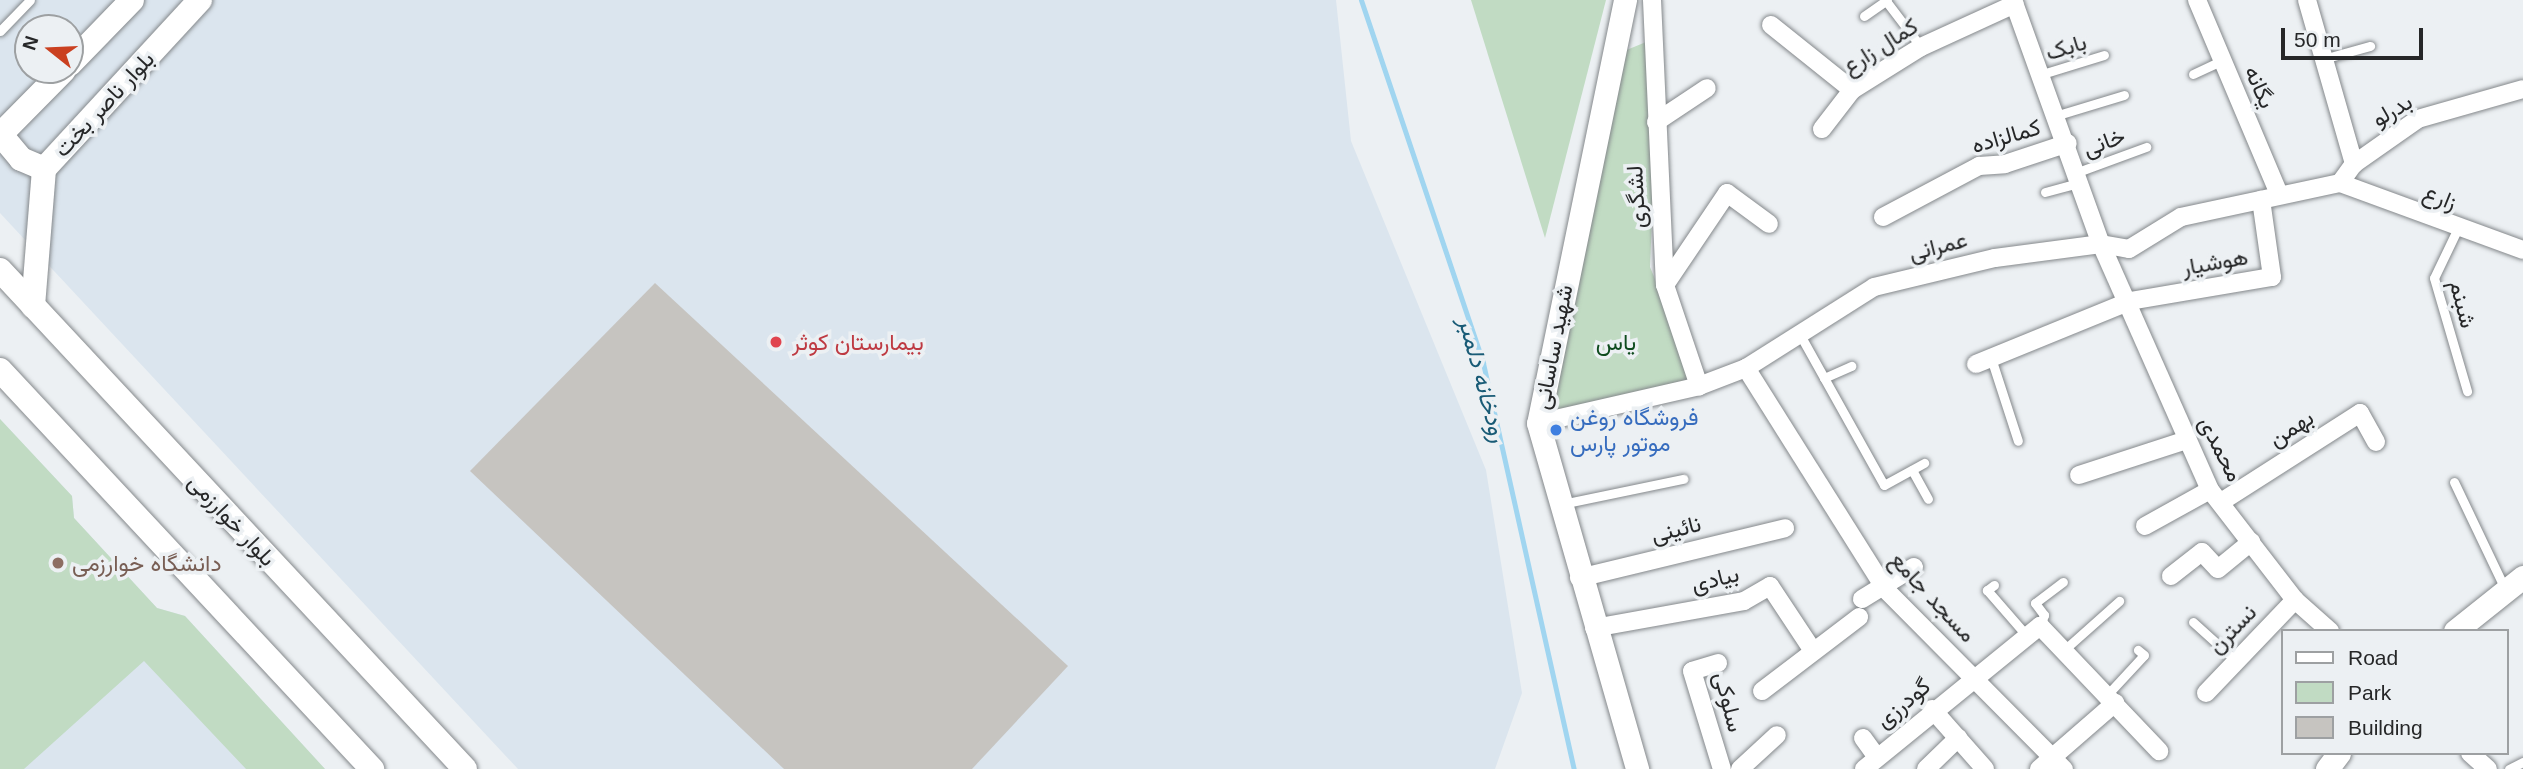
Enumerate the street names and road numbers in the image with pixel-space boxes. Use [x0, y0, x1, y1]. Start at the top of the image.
street label: کمال زارع [1837, 12, 1923, 80]
street label: بابک [2042, 28, 2090, 66]
street label: بلوار ناصر بخت [48, 45, 160, 163]
street label: یگانه [2239, 62, 2281, 112]
street label: بدرلو [2367, 88, 2417, 132]
street label: کمالزاده [1968, 113, 2044, 159]
street label: خانی [2079, 122, 2129, 162]
street label: لشگری [1621, 165, 1651, 229]
street label: زارع [2419, 178, 2461, 216]
street label: عمرانی [1906, 225, 1970, 267]
street label: هوشیار [2180, 243, 2250, 281]
street label: شبنم [2444, 277, 2482, 331]
street label: شهید ساسانی [1527, 282, 1579, 412]
street label: بهمن [2263, 403, 2319, 453]
street label: محمدی [2193, 412, 2249, 486]
street label: بلوار خوارزمی [182, 468, 282, 572]
street label: نائینی [1648, 509, 1704, 549]
street label: مسجد جامع [1884, 546, 1982, 648]
street label: بیادی [1688, 560, 1742, 598]
street label: نسترن [2202, 599, 2262, 659]
street label: سلوکی [1708, 669, 1750, 735]
street label: گودرزی [1870, 672, 1936, 734]

